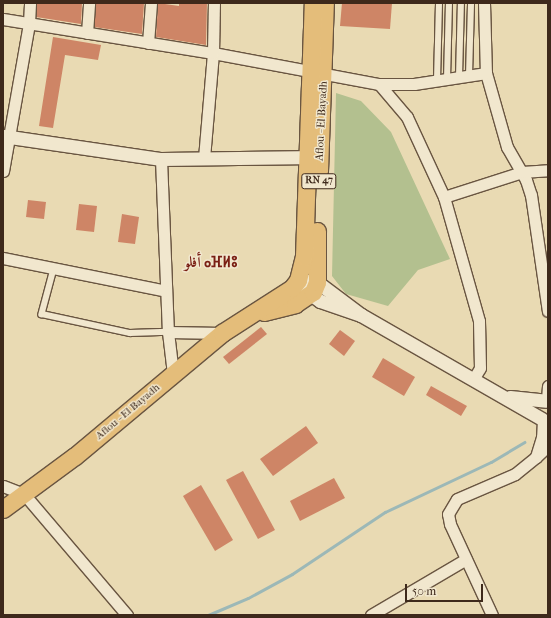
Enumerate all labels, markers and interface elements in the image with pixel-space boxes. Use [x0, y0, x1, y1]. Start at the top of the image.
street label: Aflou - El Bayadh [313, 81, 331, 161]
road number: RN 47 [301, 173, 337, 189]
district label: أفلو ⴰⴼⵍⵓ [184, 254, 238, 272]
street label: Aflou - El Bayadh [93, 381, 163, 443]
scale bar [407, 576, 485, 602]
text: 50 m [412, 584, 436, 598]

